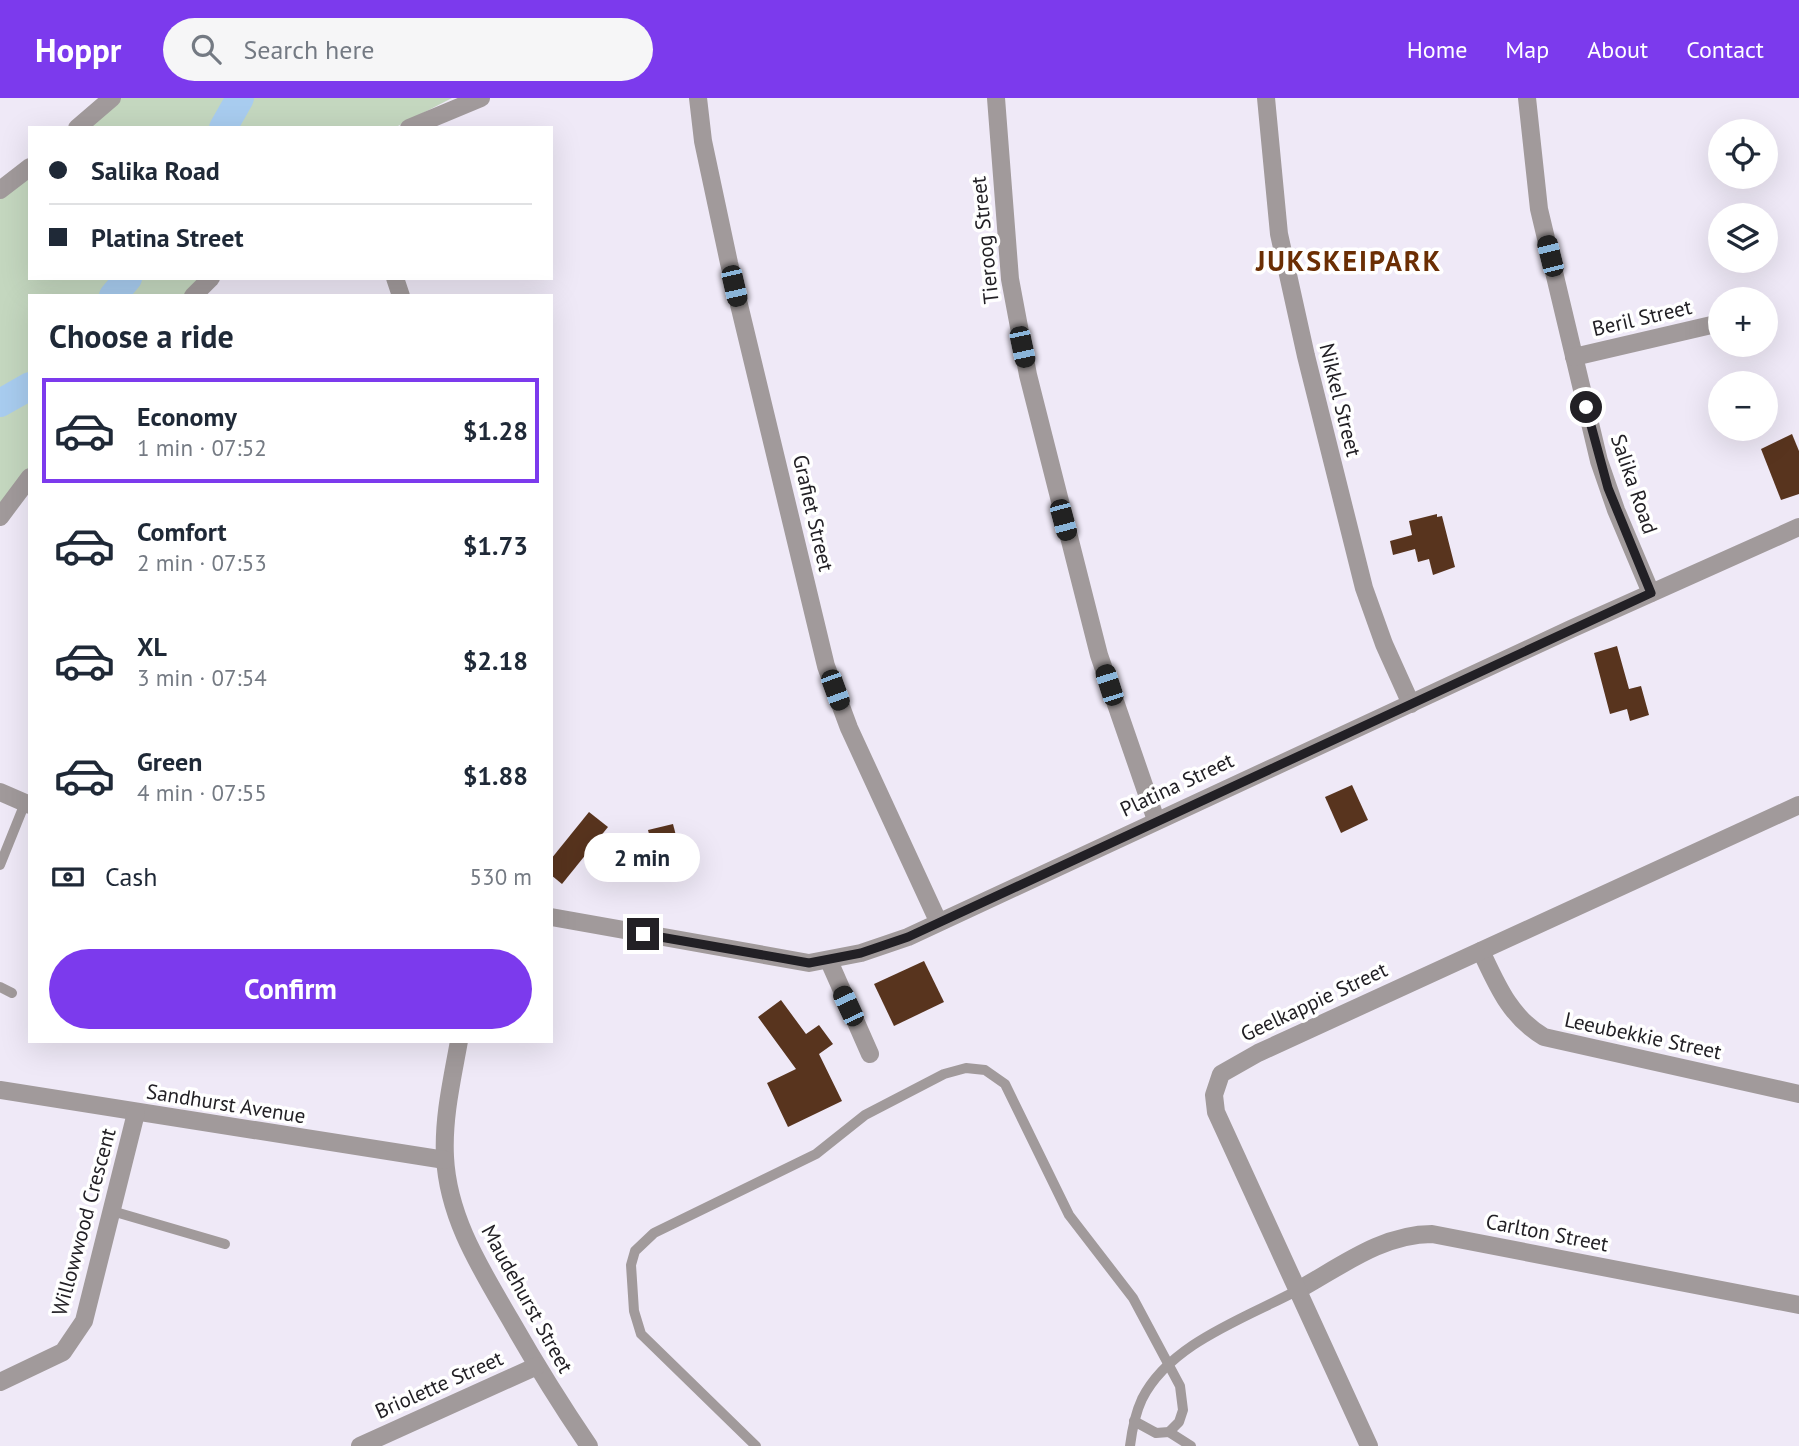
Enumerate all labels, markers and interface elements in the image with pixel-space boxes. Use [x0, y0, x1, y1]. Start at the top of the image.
search box [163, 18, 653, 81]
text: Hoppr [35, 28, 121, 71]
icon: search [187, 30, 225, 68]
text: Search here [243, 33, 375, 66]
text: Home [1407, 34, 1467, 65]
text: Map [1505, 34, 1549, 65]
text: About [1587, 34, 1648, 65]
text: Contact [1686, 34, 1764, 65]
map controls [1708, 119, 1778, 441]
button: locate [1708, 119, 1778, 189]
text: Salika Road [91, 154, 220, 187]
street label: Tieroog Street [964, 175, 1005, 305]
button: layers [1708, 203, 1778, 273]
text: Platina Street [91, 221, 243, 254]
car [1535, 233, 1566, 279]
district label: JUKSKEIPARK [1255, 242, 1442, 279]
car [720, 263, 749, 309]
button: + [1708, 287, 1778, 357]
street label: Beril Street [1590, 293, 1694, 342]
text: Choose a ride [49, 315, 234, 357]
car [1008, 324, 1037, 370]
street label: Nikkel Street [1313, 340, 1368, 459]
button: − [1708, 371, 1778, 441]
route start [1570, 391, 1602, 423]
icon: car [53, 399, 116, 462]
text: Economy [137, 400, 237, 433]
text: $1.28 [463, 414, 528, 447]
street label: Salika Road [1605, 430, 1664, 537]
text: 1 min · 07:52 [137, 433, 267, 462]
street label: Grafiet Street [787, 452, 840, 574]
car [1048, 497, 1079, 543]
icon: car [53, 514, 116, 577]
text: Comfort [137, 515, 227, 548]
text: $1.73 [463, 529, 528, 562]
text: 2 min · 07:53 [137, 548, 267, 577]
icon: car [53, 629, 116, 692]
text: XL [137, 630, 167, 663]
text: $2.18 [463, 644, 528, 677]
car [1093, 662, 1126, 708]
text: 3 min · 07:54 [137, 663, 267, 692]
car [818, 667, 853, 713]
icon: car [53, 744, 116, 807]
text: Green [137, 745, 202, 778]
street label: Platina Street [1116, 746, 1238, 823]
text: $1.88 [463, 759, 528, 792]
text: 4 min · 07:55 [137, 778, 267, 807]
callout: 2 min [585, 832, 701, 882]
text: 2 min [614, 843, 670, 872]
icon: cash [49, 858, 87, 896]
text: Cash [105, 860, 157, 893]
text: 530 m [470, 862, 532, 891]
route end [627, 918, 659, 950]
button: Confirm [49, 949, 532, 1029]
street label: Geelkappie Street [1236, 956, 1391, 1047]
car [830, 983, 867, 1029]
street label: Leeubekkie Street [1562, 1006, 1724, 1065]
street label: Sandhurst Avenue [145, 1078, 308, 1129]
street label: Willowwood Crescent [46, 1125, 122, 1319]
street label: Carlton Street [1484, 1207, 1611, 1258]
street label: Maudehurst Street [476, 1220, 579, 1378]
street label: Briolette Street [371, 1344, 507, 1425]

